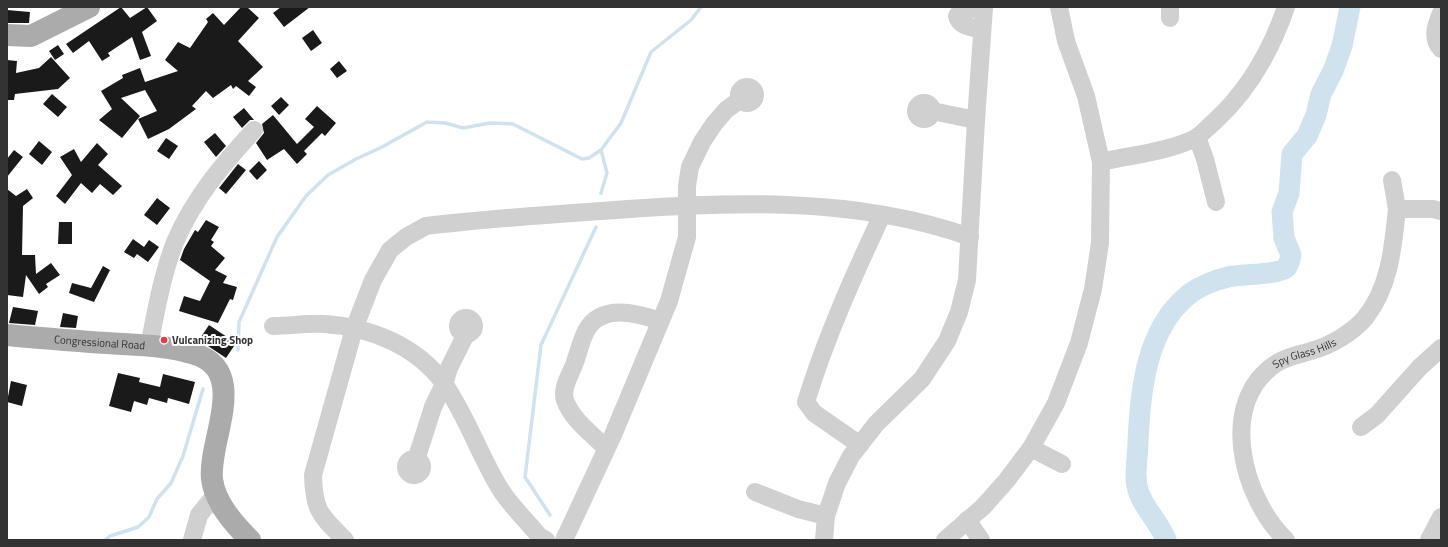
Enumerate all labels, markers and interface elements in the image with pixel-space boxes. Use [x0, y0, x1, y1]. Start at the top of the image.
street label: Congressional Road [54, 331, 146, 353]
place label: Vulcanizing Shop [172, 332, 253, 348]
street label: Spy Glass Hills [1269, 334, 1339, 372]
marker: Vulcanizing Shop [159, 335, 169, 345]

